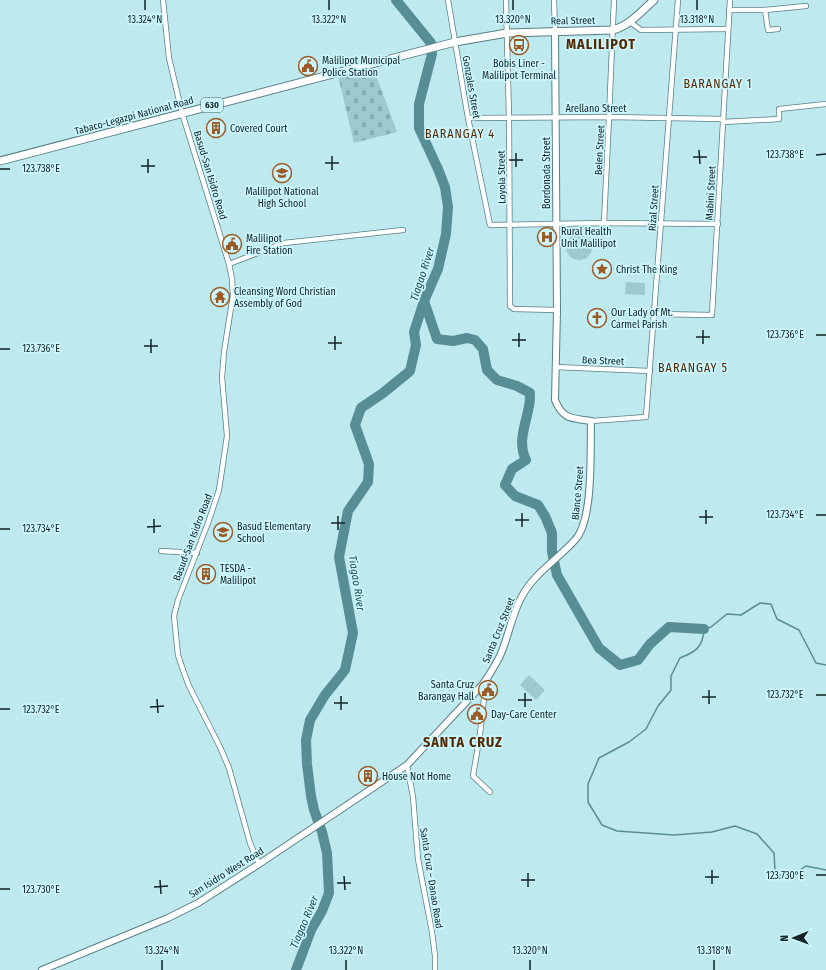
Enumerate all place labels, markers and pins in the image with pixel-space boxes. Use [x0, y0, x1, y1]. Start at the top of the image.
bus stop icon: Bobis Liner - Malilipot Terminal [508, 34, 530, 56]
public building icon: Malilipot Municipal Police Station [297, 55, 319, 77]
place label: Malilipot Municipal Police Station [322, 55, 400, 79]
place label: Bobis Liner - Malilipot Terminal [482, 58, 556, 82]
building icon: Covered Court [205, 117, 227, 139]
place label: Covered Court [230, 123, 288, 135]
school or university icon: Malilipot National High School [271, 162, 293, 184]
place label: Malilipot National High School [245, 186, 319, 210]
hospital icon: Rural Health Unit Malilipot [536, 226, 558, 248]
place label: Rural Health Unit Malilipot [561, 226, 617, 250]
public building icon: Malilipot Fire Station [221, 233, 243, 255]
place label: Malilipot Fire Station [246, 233, 292, 257]
place icon: Christ The King [591, 258, 613, 280]
place label: Christ The King [616, 264, 677, 276]
temple icon: Cleansing Word Christian Assembly of God [209, 286, 231, 308]
place label: Cleansing Word Christian Assembly of God [234, 286, 336, 310]
church icon: Our Lady of Mt. Carmel Parish [586, 307, 608, 329]
place label: Our Lady of Mt. Carmel Parish [611, 307, 673, 331]
school or university icon: Basud Elementary School [212, 521, 234, 543]
place label: Basud Elementary School [237, 521, 311, 545]
building icon: TESDA - Malilipot [195, 563, 217, 585]
place label: TESDA - Malilipot [220, 563, 257, 587]
place label: Santa Cruz Barangay Hall [418, 679, 474, 703]
public building icon: Santa Cruz Barangay Hall [477, 679, 499, 701]
public building icon: Day-Care Center [466, 703, 488, 725]
place label: Day-Care Center [491, 709, 557, 721]
building icon: House Not Home [357, 765, 379, 787]
place label: House Not Home [382, 771, 451, 783]

